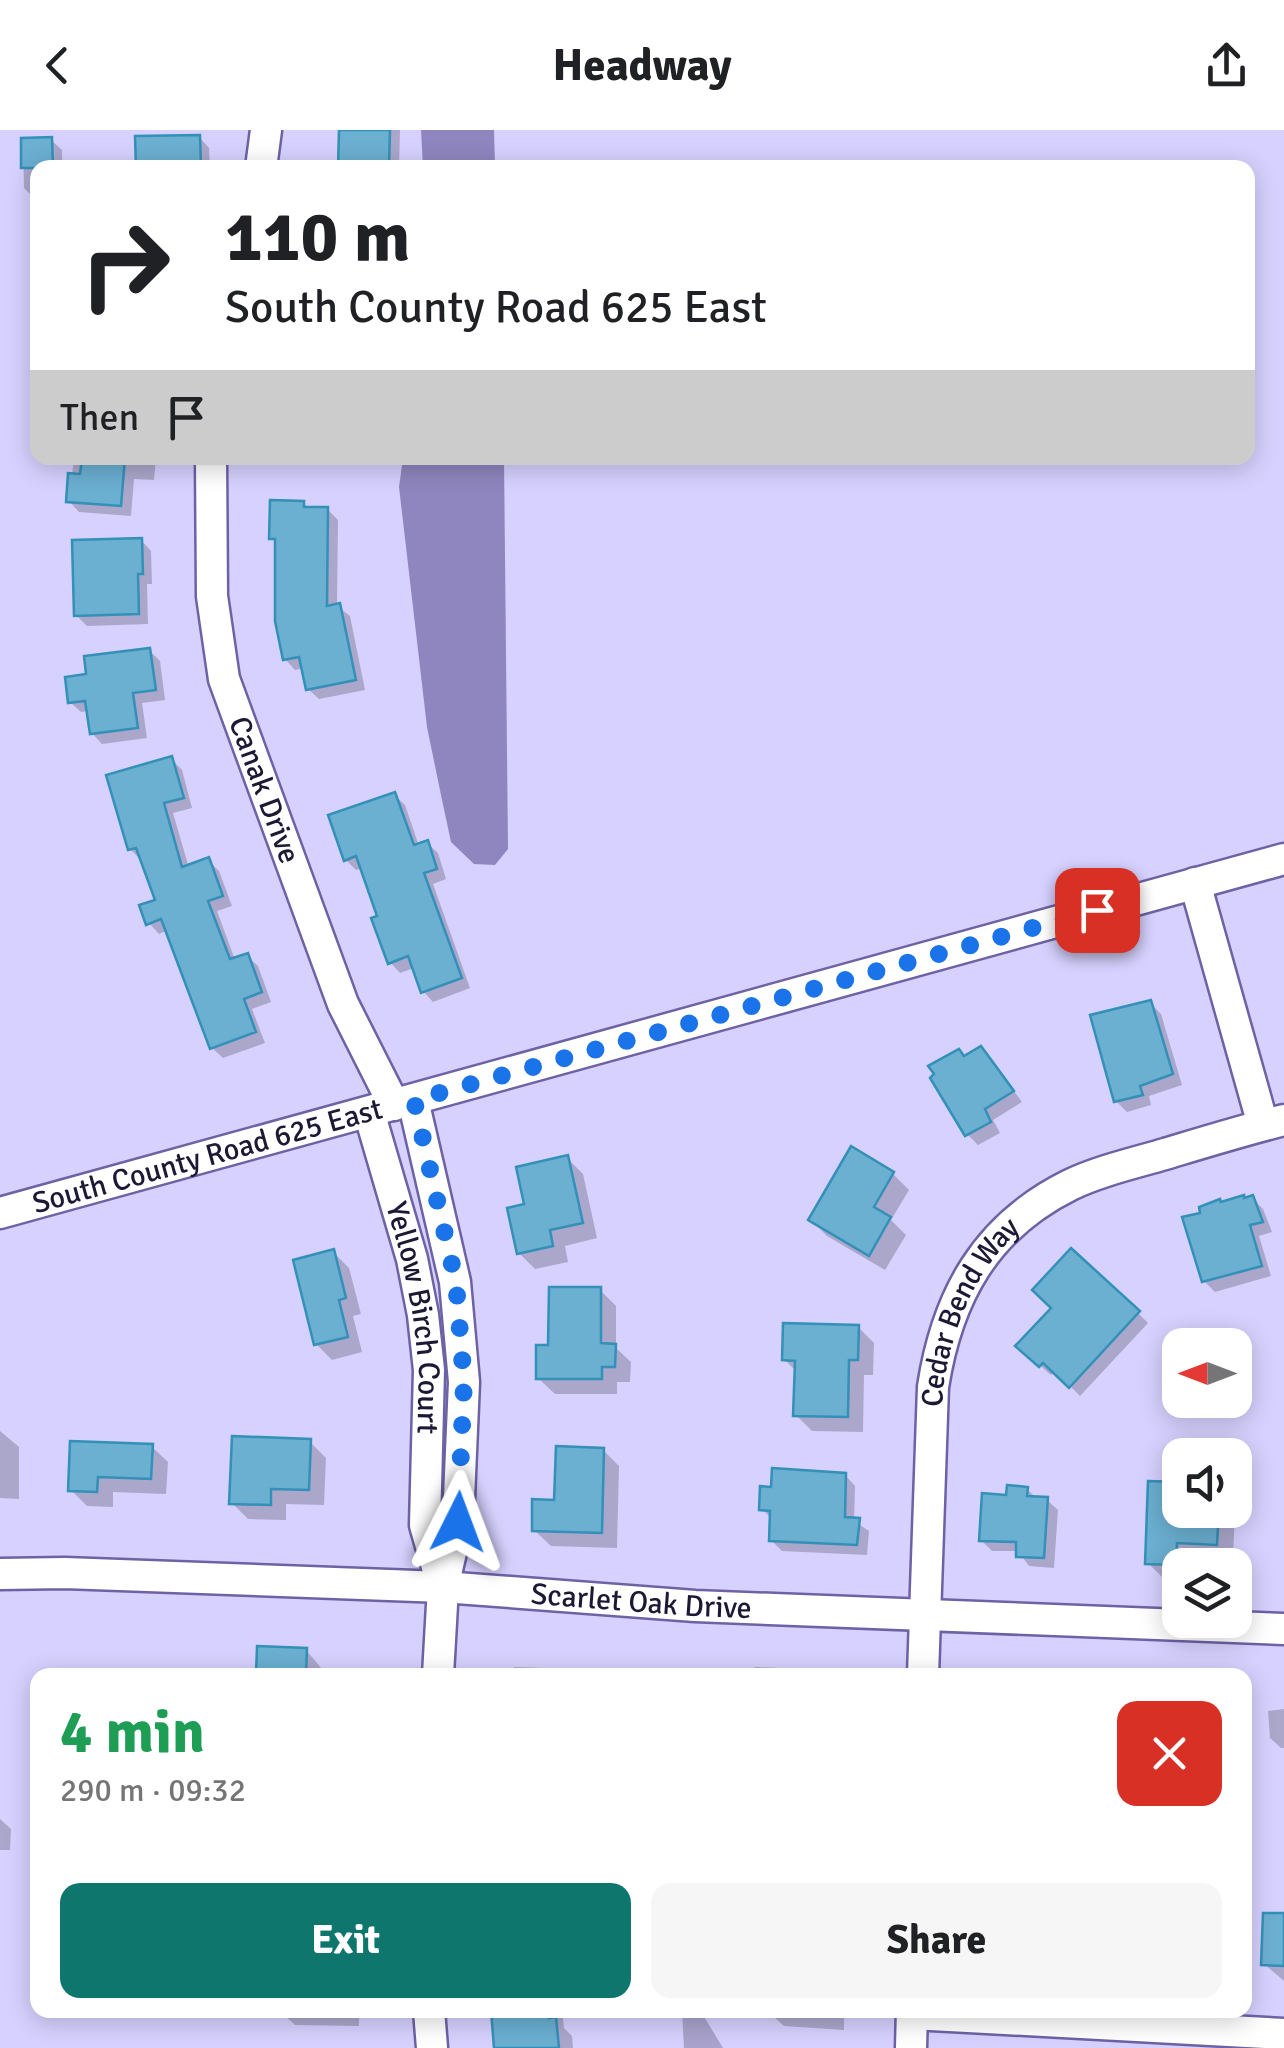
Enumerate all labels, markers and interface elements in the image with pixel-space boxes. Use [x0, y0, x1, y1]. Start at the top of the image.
icon: back [30, 38, 85, 93]
text: Headway [552, 38, 732, 93]
icon: share [1199, 38, 1254, 93]
text: 110 m [225, 194, 410, 280]
icon: right [60, 200, 190, 330]
text: South County Road 625 East [225, 280, 767, 335]
icon: arrive [159, 390, 214, 445]
text: Then [60, 394, 139, 441]
street label: Canak Drive [221, 711, 308, 868]
pin [1055, 868, 1140, 953]
icon: arrive [1070, 883, 1125, 938]
street label: South County Road 625 East [28, 1090, 386, 1222]
street label: Yellow Birch Court [378, 1197, 448, 1434]
street label: Cedar Bend Way [914, 1209, 1027, 1407]
north arrow [1162, 1328, 1252, 1418]
map controls [1162, 1328, 1252, 1638]
button: sound [1162, 1438, 1252, 1528]
position arrow [406, 1470, 510, 1574]
button: layers [1162, 1548, 1252, 1638]
street label: Scarlet Oak Drive [530, 1575, 752, 1627]
text: 4 min [60, 1696, 205, 1770]
button: close [1117, 1701, 1222, 1806]
text: 290 m · 09:32 [60, 1771, 246, 1810]
button: Exit [60, 1883, 631, 1998]
button: Share [651, 1883, 1222, 1998]

